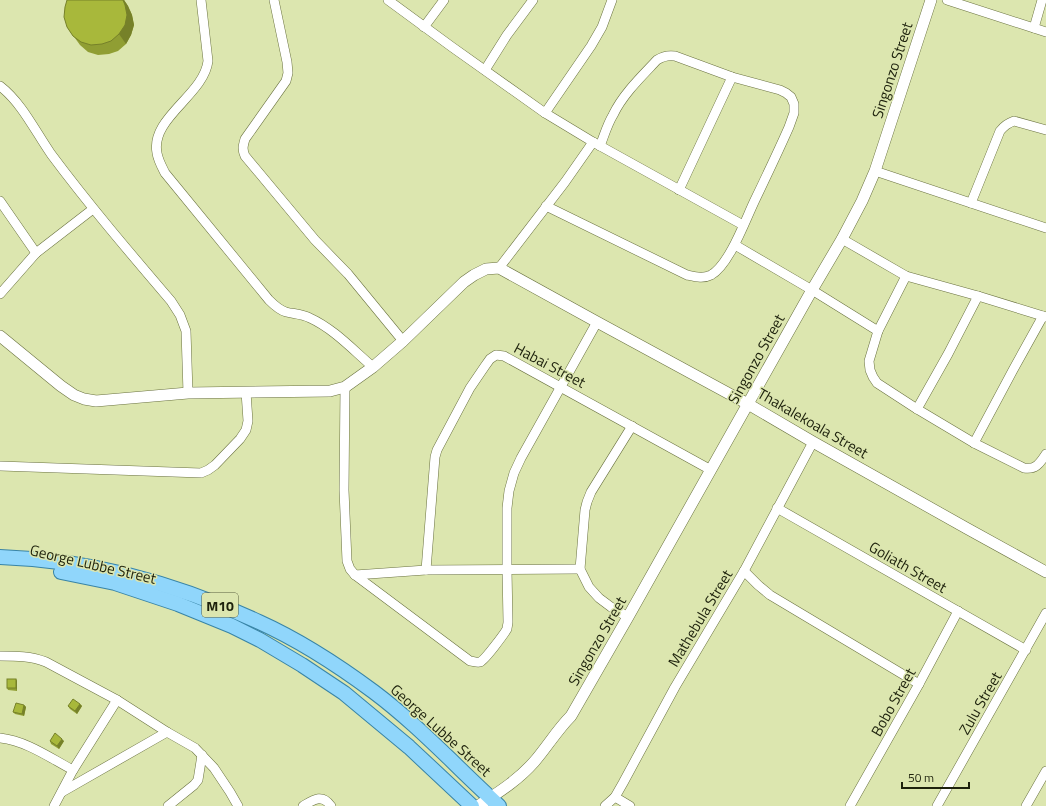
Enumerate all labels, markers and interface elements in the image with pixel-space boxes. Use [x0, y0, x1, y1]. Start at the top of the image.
street label: Singonzo Street [866, 18, 919, 121]
street label: Singonzo Street [722, 309, 791, 408]
street label: Habai Street [510, 336, 591, 394]
street label: Thakalekoala Street [753, 382, 873, 464]
street label: Goliath Street [865, 535, 952, 599]
street label: George Lubbe Street [28, 538, 159, 590]
street label: Mathebula Street [662, 564, 739, 671]
street label: Singonzo Street [562, 591, 632, 690]
road number: M10 [202, 593, 238, 617]
street label: Bobo Street [865, 663, 922, 740]
street label: Zulu Street [953, 667, 1008, 739]
street label: George Lubbe Street [385, 678, 497, 782]
scale bar [902, 764, 969, 790]
text: 50 m [908, 768, 934, 787]

